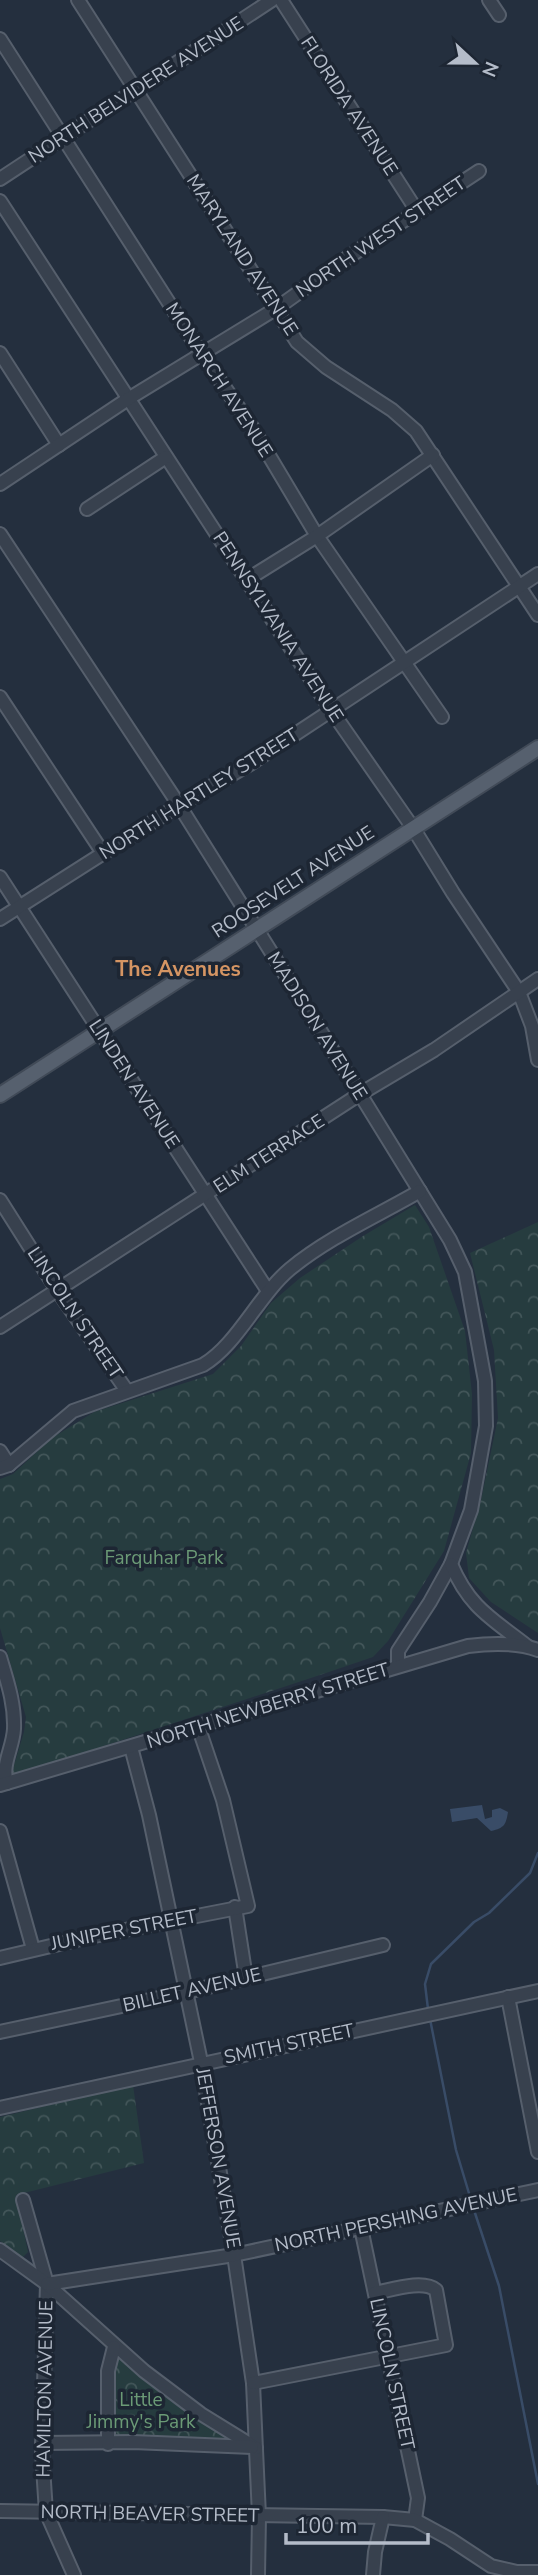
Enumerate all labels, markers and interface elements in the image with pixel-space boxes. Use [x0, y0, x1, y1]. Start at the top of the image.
street label: NORTH BELVIDERE AVENUE [23, 10, 249, 170]
north arrow [440, 28, 510, 98]
street label: FLORIDA AVENUE [294, 32, 404, 180]
text: N [475, 58, 505, 80]
street label: MARYLAND AVENUE [180, 169, 304, 341]
street label: NORTH WEST STREET [291, 170, 472, 304]
street label: MONARCH AVENUE [159, 298, 279, 462]
street label: PENNSYLVANIA AVENUE [207, 527, 349, 727]
street label: NORTH HARTLEY STREET [94, 722, 304, 866]
street label: ROOSEVELT AVENUE [207, 820, 379, 944]
street label: MADISON AVENUE [261, 947, 373, 1105]
district label: The Avenues [115, 955, 241, 983]
street label: LINDEN AVENUE [82, 1014, 186, 1154]
street label: ELM TERRACE [208, 1108, 330, 1200]
street label: LINCOLN STREET [21, 1242, 129, 1385]
park label: Farquhar Park [104, 1545, 224, 1571]
street label: NORTH NEWBERRY STREET [144, 1657, 393, 1755]
street label: JUNIPER STREET [48, 1903, 200, 1957]
street label: BILLET AVENUE [120, 1961, 264, 2019]
street label: SMITH STREET [222, 2017, 357, 2070]
street label: JEFFERSON AVENUE [189, 2065, 247, 2250]
street label: NORTH PERSHING AVENUE [272, 2182, 520, 2258]
street label: LINCOLN STREET [363, 2296, 421, 2453]
street label: HAMILTON AVENUE [30, 2300, 60, 2478]
park label: Little Jimmy's Park [86, 2387, 196, 2435]
street label: NORTH BEAVER STREET [40, 2499, 260, 2529]
scale bar [286, 2502, 428, 2546]
text: 100 m [296, 2512, 357, 2540]

